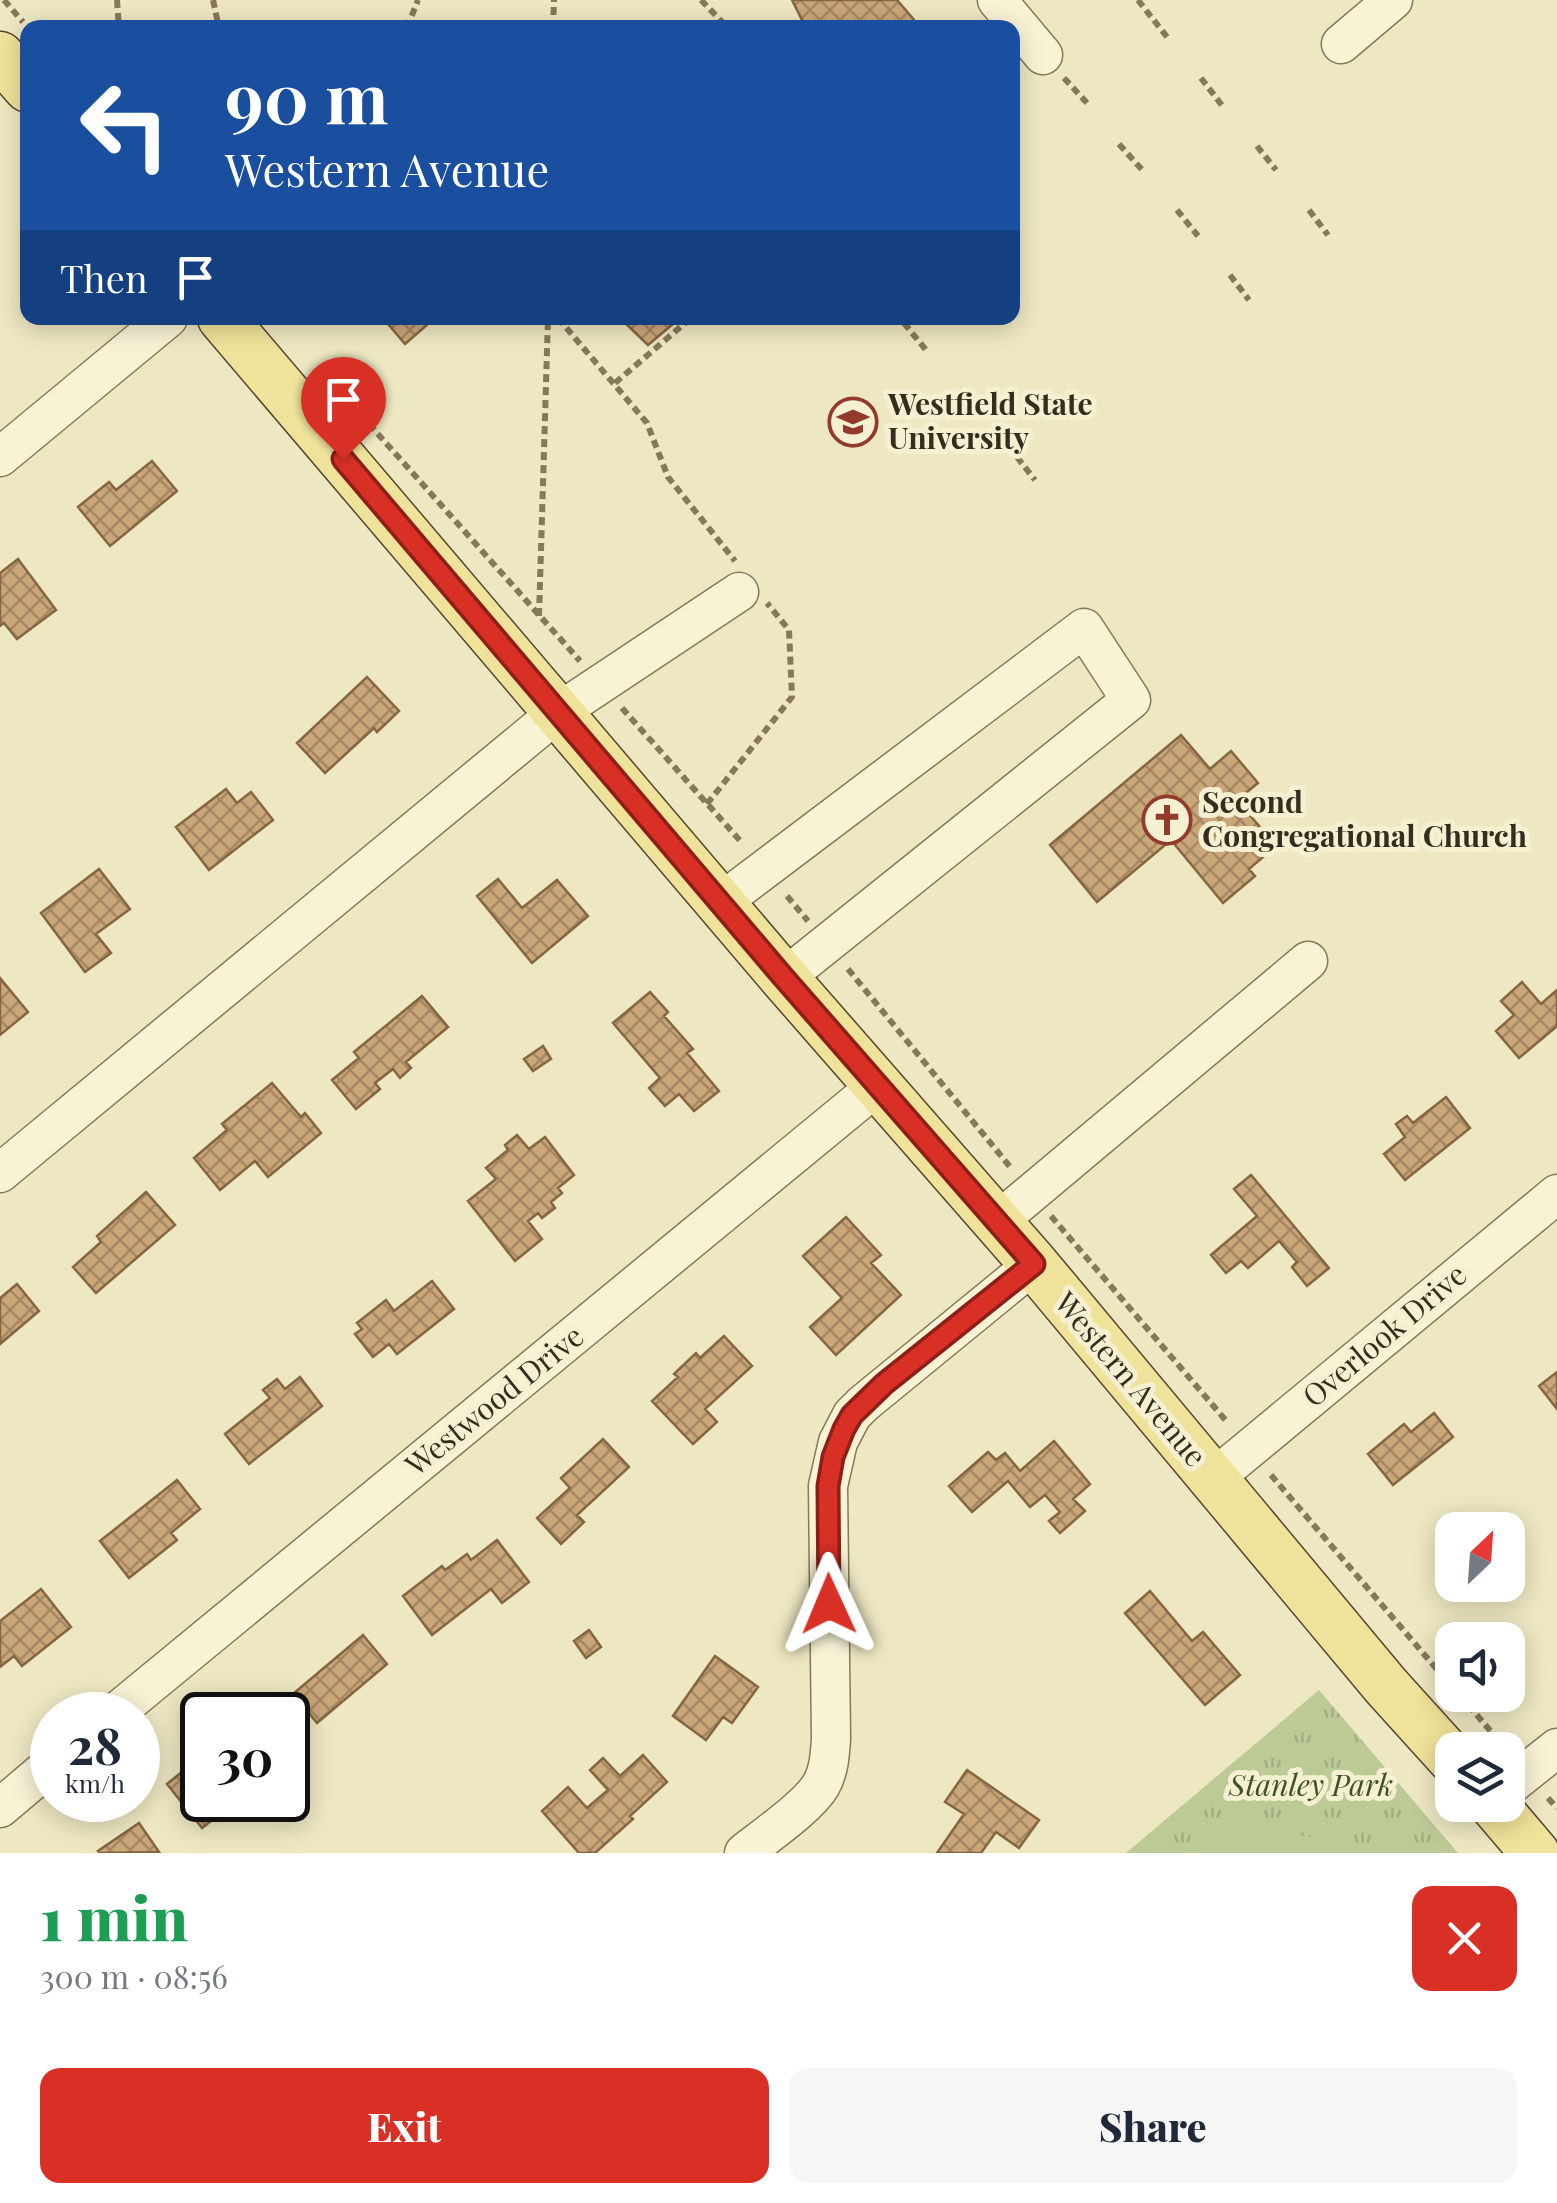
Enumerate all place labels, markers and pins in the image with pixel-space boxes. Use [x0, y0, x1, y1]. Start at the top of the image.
pin [301, 357, 386, 460]
place label: Westfield State University [887, 383, 1093, 457]
school or university icon: Westfield State University [827, 396, 879, 448]
place label: Second Congregational Church [1202, 781, 1527, 855]
church icon: Second Congregational Church [1141, 794, 1193, 846]

